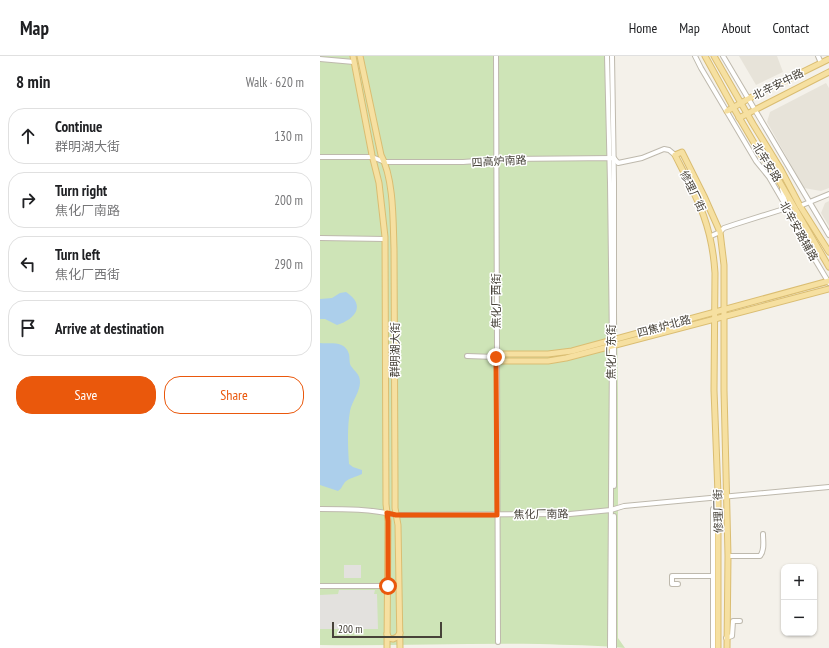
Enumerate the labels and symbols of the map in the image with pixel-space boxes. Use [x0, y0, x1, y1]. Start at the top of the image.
street label: 北辛安中路 [750, 66, 806, 102]
street label: 北辛安路 [749, 140, 785, 184]
street label: 四高炉南路 [471, 153, 527, 169]
street label: 修理厂街 [677, 168, 709, 214]
street label: 北辛安路辅路 [777, 199, 821, 263]
street label: 焦化厂西街 [489, 274, 503, 329]
street label: 四焦炉北路 [636, 312, 692, 340]
street label: 群明湖大街 [388, 323, 402, 378]
street label: 焦化厂东街 [604, 325, 618, 380]
route end [487, 348, 505, 366]
street label: 修理厂街 [711, 489, 725, 533]
street label: 焦化厂南路 [513, 507, 569, 521]
route start [379, 577, 397, 595]
scale bar [332, 620, 442, 639]

